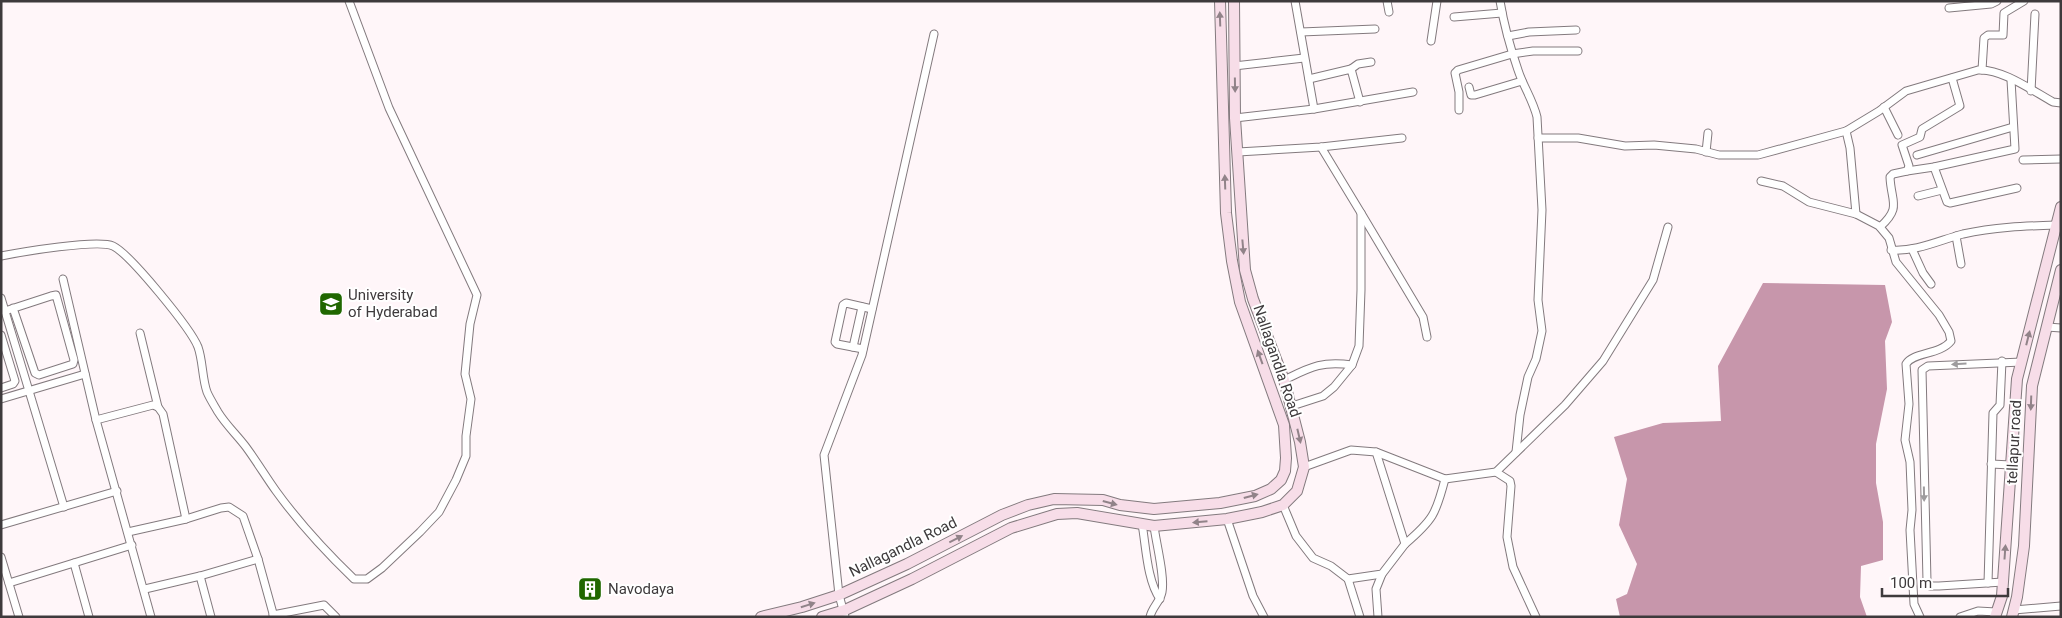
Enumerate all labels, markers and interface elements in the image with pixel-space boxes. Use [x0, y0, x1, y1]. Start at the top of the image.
one-way arrow [1216, 11, 1224, 27]
one-way arrow [1231, 77, 1239, 93]
one-way arrow [1221, 174, 1229, 190]
one-way arrow [1239, 239, 1247, 255]
place label: University of Hyderabad [348, 286, 438, 321]
school or university icon: University of Hyderabad [318, 291, 344, 317]
street label: Nallagandla Road [1249, 302, 1305, 420]
one-way arrow [2024, 331, 2032, 346]
one-way arrow [1256, 349, 1264, 364]
one-way arrow [1951, 360, 1967, 368]
one-way arrow [2027, 395, 2035, 411]
street label: tellapur road [2003, 400, 2025, 484]
one-way arrow [1295, 428, 1303, 443]
one-way arrow [1920, 486, 1928, 502]
one-way arrow [1244, 492, 1259, 500]
one-way arrow [1103, 499, 1118, 507]
street label: Nallagandla Road [846, 513, 960, 581]
one-way arrow [1192, 518, 1208, 526]
one-way arrow [949, 535, 963, 543]
one-way arrow [2001, 543, 2009, 559]
scale bar [1882, 566, 2008, 598]
text: 100 m [1890, 574, 1932, 592]
building icon: Navodaya [577, 576, 603, 602]
place label: Navodaya [608, 580, 674, 598]
one-way arrow [801, 600, 816, 608]

